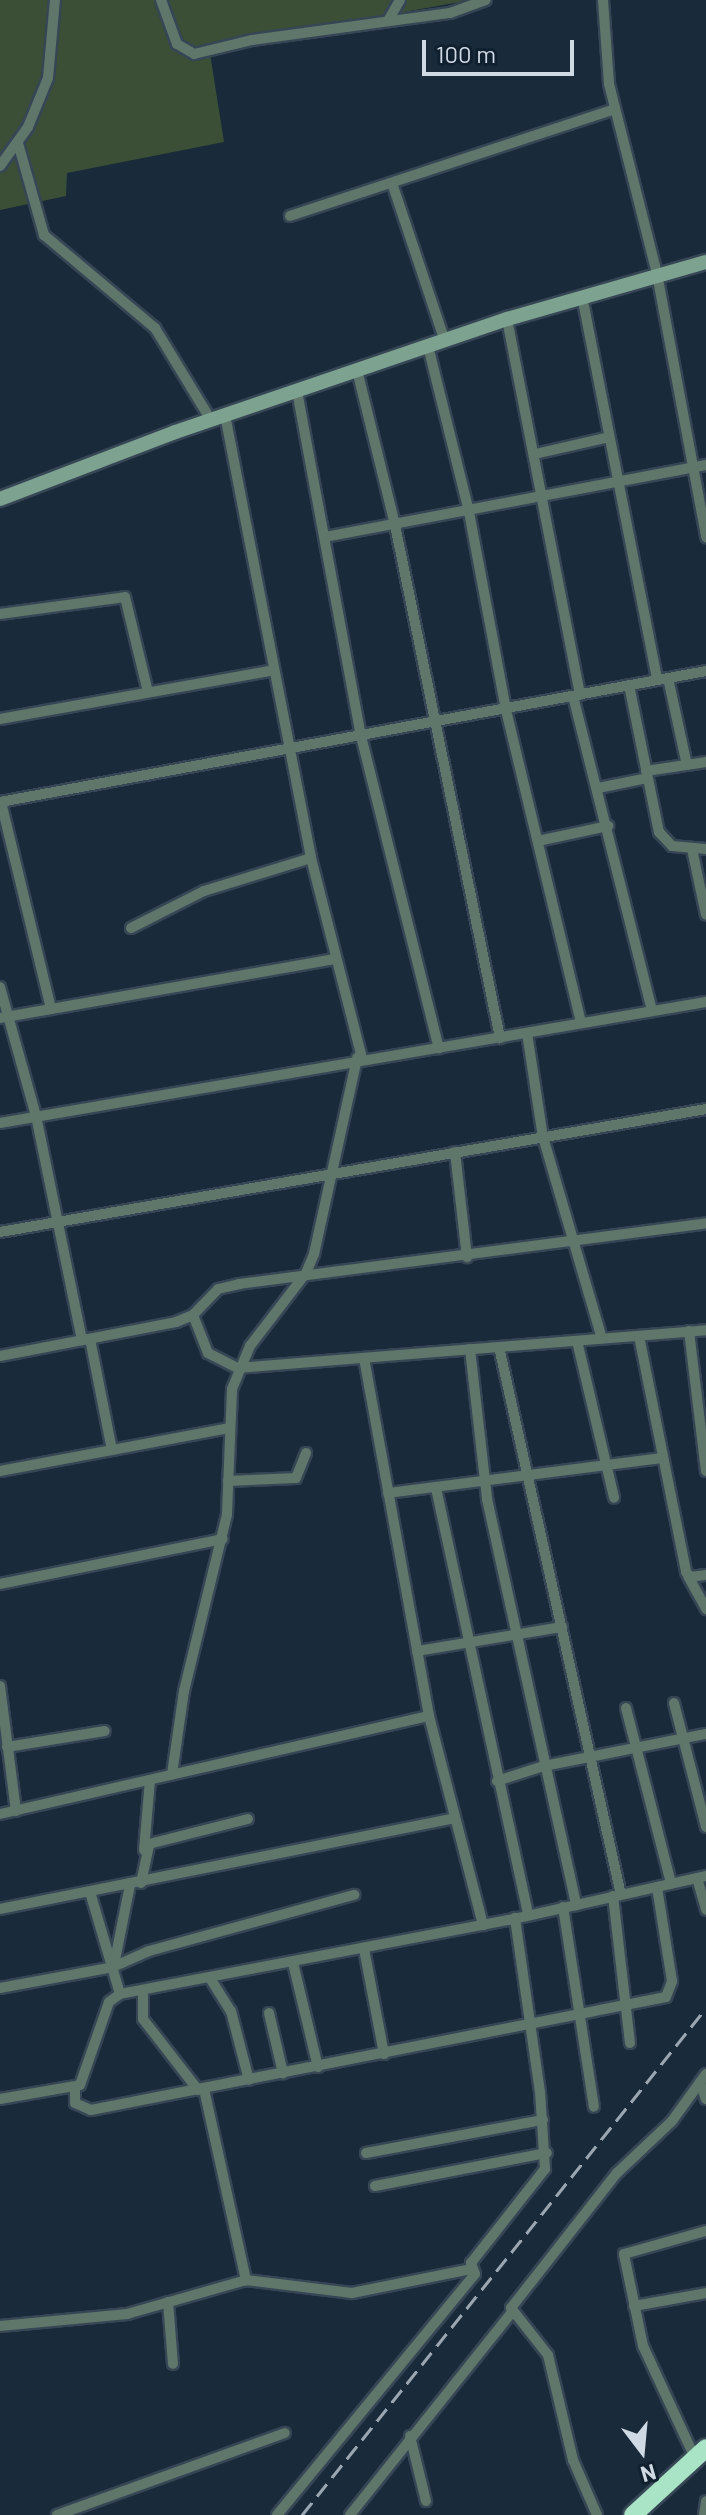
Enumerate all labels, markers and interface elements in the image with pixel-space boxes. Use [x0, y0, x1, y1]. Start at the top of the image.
scale bar [426, 24, 578, 74]
text: 100 m [436, 39, 496, 68]
north arrow [602, 2411, 682, 2491]
text: N [638, 2460, 659, 2489]

